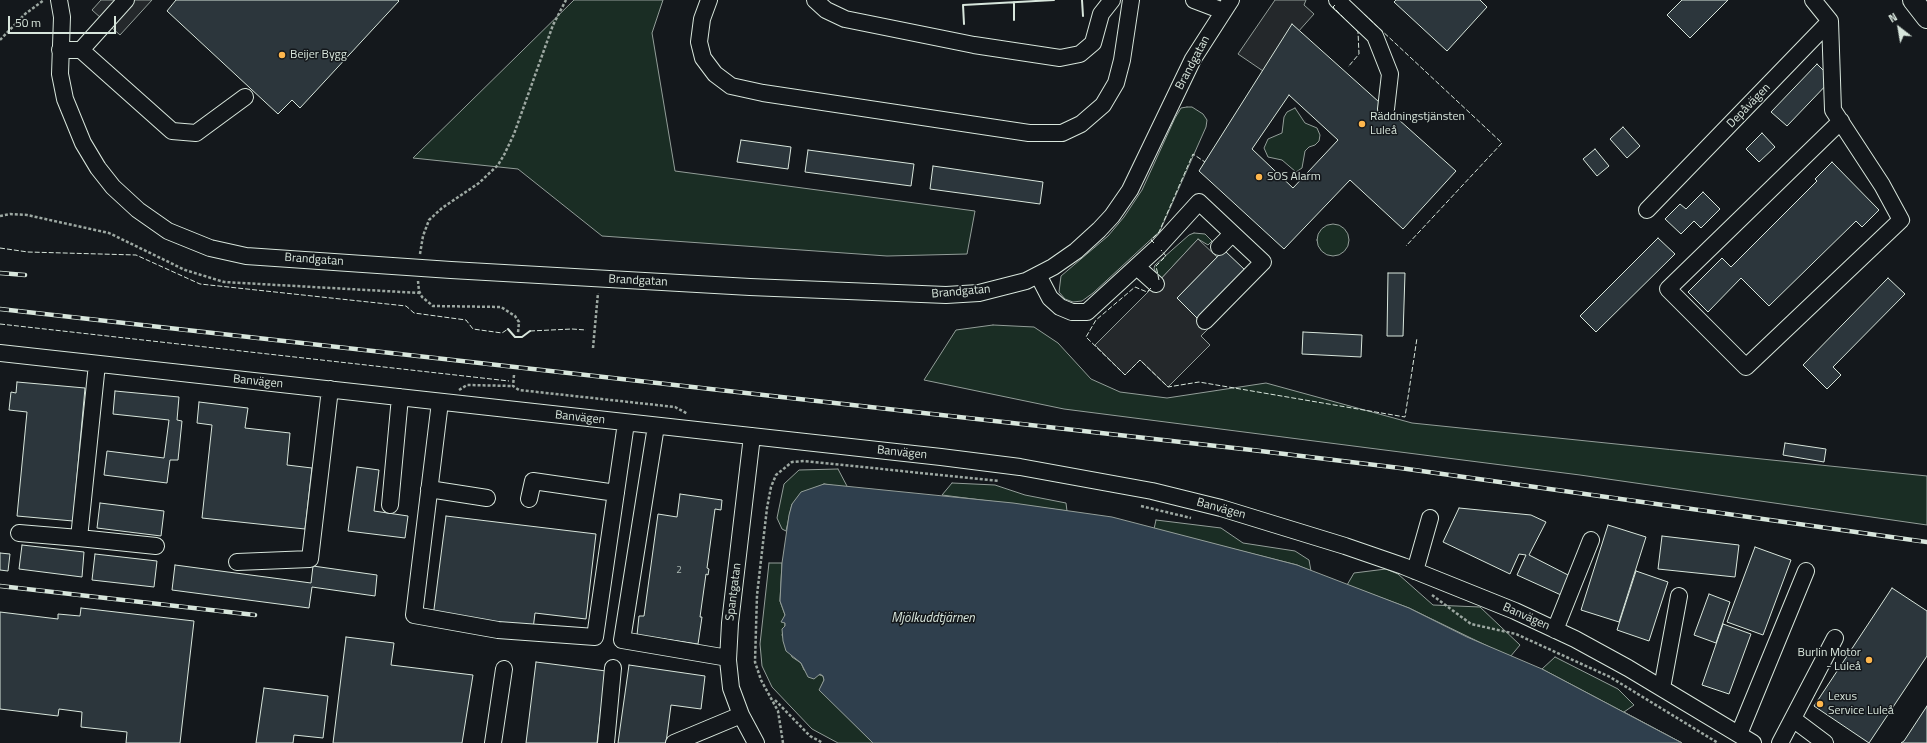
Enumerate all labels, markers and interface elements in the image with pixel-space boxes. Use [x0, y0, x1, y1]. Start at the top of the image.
scale bar [10, 8, 118, 34]
north arrow [1879, 8, 1919, 48]
text: N [1885, 9, 1900, 27]
text: 50 m [15, 13, 41, 32]
street label: Brandgatan [1173, 33, 1213, 93]
place label: Beijer Bygg [290, 48, 347, 62]
marker: Beijer Bygg [277, 50, 287, 60]
street label: Depåvägen [1724, 81, 1774, 131]
place label: Räddningstjänsten Luleå [1370, 110, 1465, 138]
marker: Räddningstjänsten Luleå [1357, 119, 1367, 129]
place label: SOS Alarm [1267, 170, 1321, 184]
marker: SOS Alarm [1254, 172, 1264, 182]
street label: Brandgatan [284, 251, 344, 269]
street label: Brandgatan [608, 272, 668, 290]
street label: Brandgatan [931, 282, 991, 302]
street label: Banvägen [232, 372, 284, 392]
street label: Banvägen [554, 408, 606, 428]
street label: Banvägen [876, 443, 928, 463]
street label: Banvägen [1195, 496, 1247, 522]
street label: Spantgatan [723, 562, 745, 622]
house number: 2 [676, 565, 682, 577]
street label: Banvägen [1500, 600, 1552, 634]
water label: Mjölkuddtjärnen [891, 611, 975, 627]
place label: Burlin Motor - Luleå [1798, 646, 1861, 674]
marker: Burlin Motor - Luleå [1864, 655, 1874, 665]
place label: Lexus Service Luleå [1828, 690, 1894, 718]
marker: Lexus Service Luleå [1815, 699, 1825, 709]

